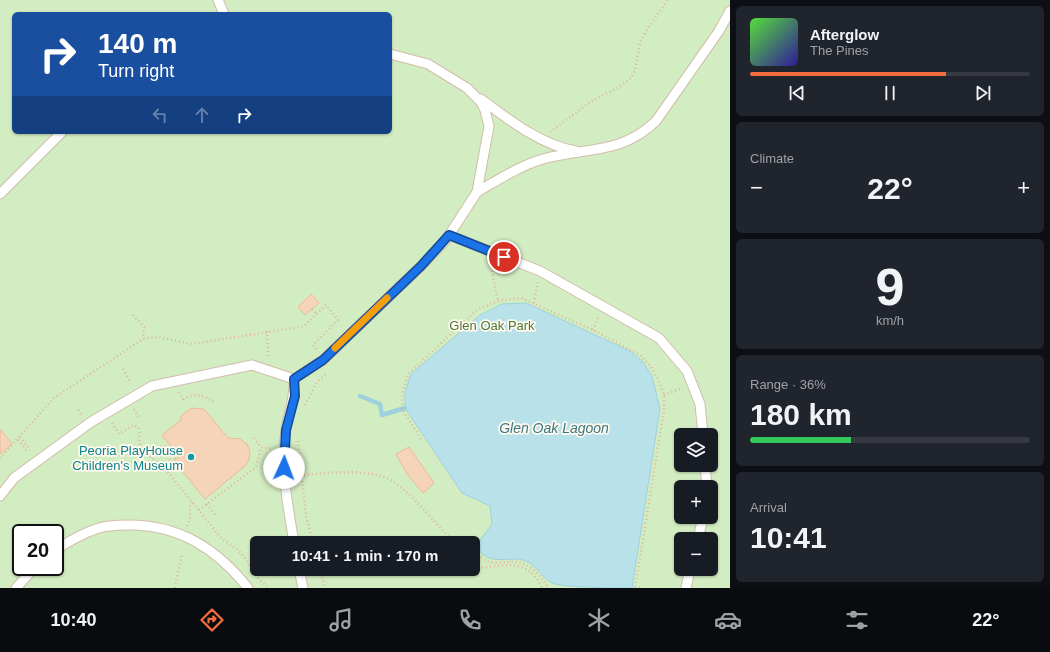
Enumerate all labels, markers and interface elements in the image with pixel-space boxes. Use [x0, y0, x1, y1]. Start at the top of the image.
text: Afterglow [810, 26, 879, 43]
icon: right [32, 28, 84, 80]
text: 140 m [98, 28, 177, 59]
text: The Pines [810, 43, 869, 58]
text: Turn right [98, 61, 174, 81]
icon: previous [786, 82, 808, 104]
icon: pause [879, 82, 901, 104]
icon: next [972, 82, 994, 104]
icon: left [149, 104, 171, 126]
icon: ahead [191, 104, 213, 126]
icon: right [233, 104, 255, 126]
text: Climate [750, 151, 794, 166]
text: 22° [867, 172, 913, 205]
text: − [750, 175, 763, 200]
text: + [1017, 175, 1030, 200]
pin [487, 240, 521, 274]
icon: arrive [493, 246, 515, 268]
text: 9 [876, 258, 904, 316]
text: km/h [876, 313, 904, 328]
park label: Glen Oak Park [449, 318, 535, 333]
text: Range · 36% [750, 377, 826, 392]
text: 180 km [750, 398, 852, 431]
water label: Glen Oak Lagoon [499, 420, 609, 436]
map controls [674, 428, 718, 576]
button: layers [674, 428, 718, 472]
place label: Peoria PlayHouse Children's Museum [72, 443, 183, 473]
position arrow [263, 447, 305, 489]
marker: Peoria PlayHouse Children's Museum [186, 452, 196, 462]
button: + [674, 480, 718, 524]
text: Arrival [750, 500, 787, 515]
text: 10:41 [750, 521, 827, 554]
speed limit sign: 20 [12, 524, 64, 576]
button: − [674, 532, 718, 576]
text: 10:41 · 1 min · 170 m [292, 547, 438, 564]
icon: directions [198, 606, 226, 634]
icon: music [327, 606, 355, 634]
icon: phone [456, 606, 484, 634]
icon: climate [585, 606, 613, 634]
icon: car [714, 606, 742, 634]
icon: filters [843, 606, 871, 634]
text: 10:40 [51, 610, 97, 630]
text: 22° [972, 610, 999, 630]

